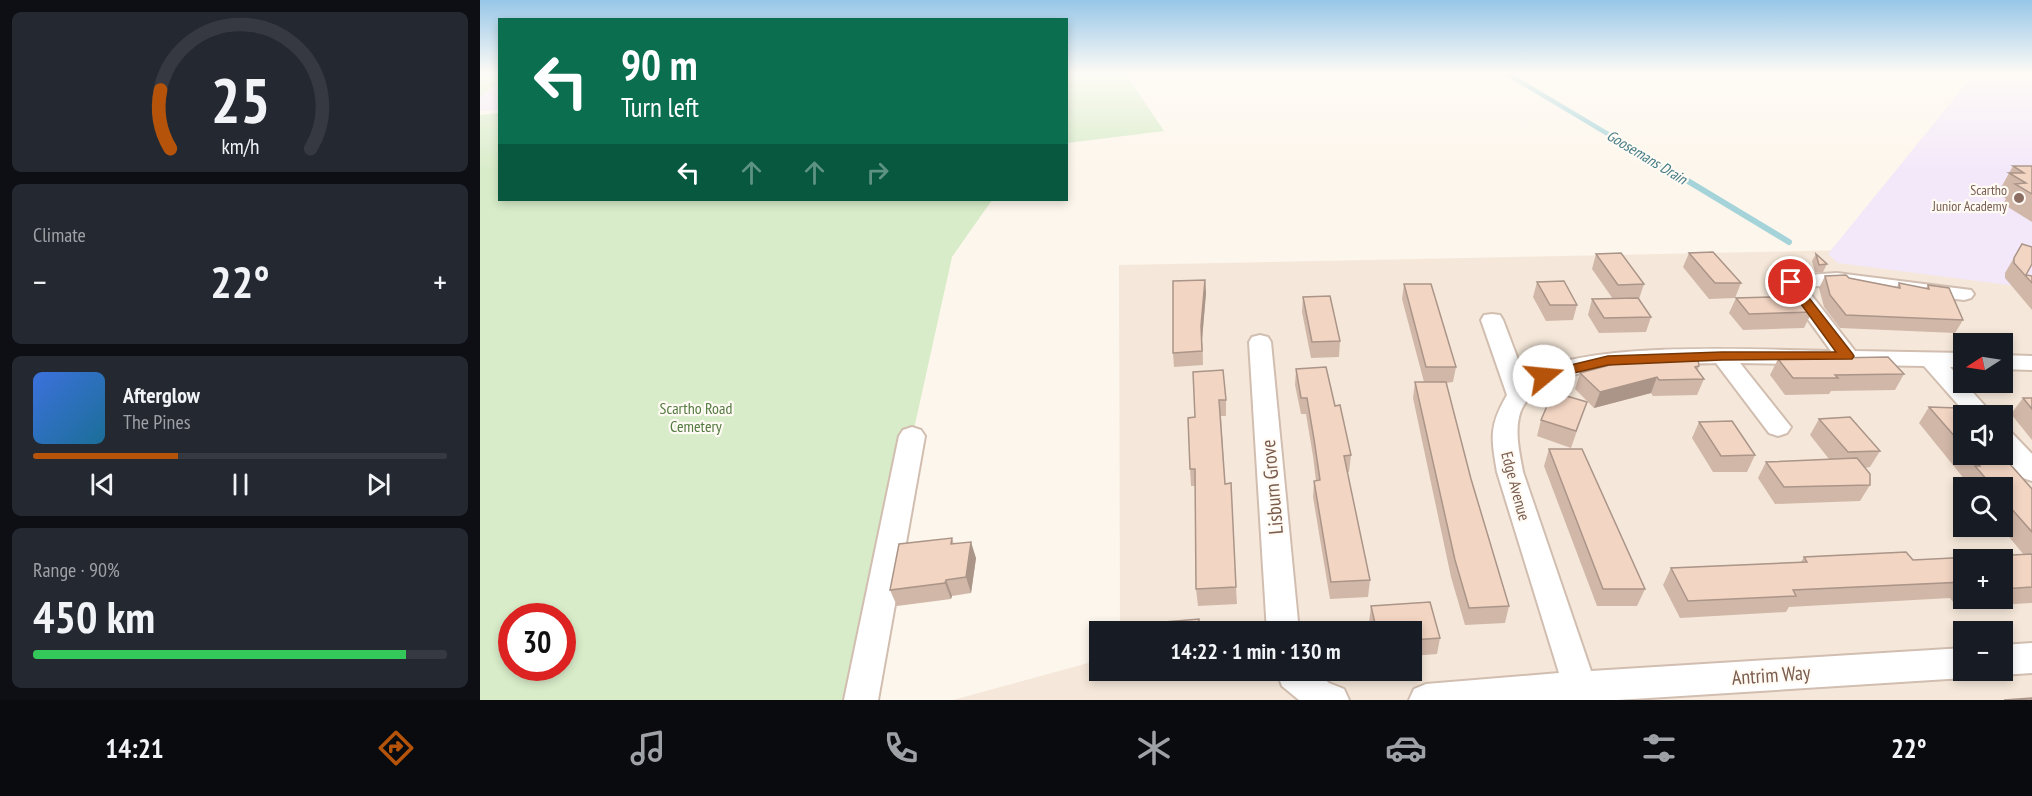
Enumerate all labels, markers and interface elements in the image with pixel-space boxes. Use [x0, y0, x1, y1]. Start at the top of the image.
text: 90 m [621, 37, 698, 92]
icon: left [522, 42, 600, 120]
text: 25 [210, 59, 270, 140]
text: Turn left [621, 90, 699, 124]
water label: Goosemans Drain [1604, 126, 1692, 189]
text: km/h [221, 132, 259, 160]
icon: left [672, 156, 705, 189]
icon: ahead [735, 156, 768, 189]
icon: ahead [798, 156, 831, 189]
icon: right [861, 156, 894, 189]
place label: Scartho Junior Academy [1932, 181, 2008, 215]
marker: Scartho Junior Academy [2012, 191, 2026, 205]
text: Climate [33, 222, 86, 248]
text: 22° [210, 252, 270, 310]
pin [1765, 256, 1816, 307]
text: − [33, 260, 47, 303]
text: + [433, 260, 447, 303]
icon: arrive [1774, 265, 1807, 298]
north arrow [1953, 333, 2013, 393]
map controls [1953, 333, 2013, 681]
position arrow [1512, 344, 1576, 408]
text: Afterglow [123, 381, 200, 409]
park label: Scartho Road Cemetery [660, 398, 732, 436]
button: sound [1953, 405, 2013, 465]
text: The Pines [123, 409, 190, 435]
street label: Lisburn Grove [1255, 439, 1289, 535]
street label: Edge Avenue [1497, 449, 1535, 523]
icon: previous [86, 468, 119, 501]
icon: pause [224, 468, 257, 501]
icon: next [362, 468, 395, 501]
button: search [1953, 477, 2013, 537]
button: + [1953, 549, 2013, 609]
text: Range · 90% [33, 557, 120, 583]
text: 450 km [33, 587, 155, 645]
speed limit sign: 30 [498, 603, 576, 681]
button: − [1953, 621, 2013, 681]
text: 14:22 · 1 min · 130 m [1170, 637, 1341, 665]
street label: Antrim Way [1731, 659, 1812, 691]
icon: directions [375, 727, 417, 769]
icon: music [627, 727, 669, 769]
icon: phone [880, 727, 922, 769]
icon: climate [1133, 727, 1175, 769]
icon: car [1385, 727, 1427, 769]
icon: filters [1638, 727, 1680, 769]
text: 14:21 [105, 731, 164, 765]
text: 22° [1891, 731, 1927, 765]

